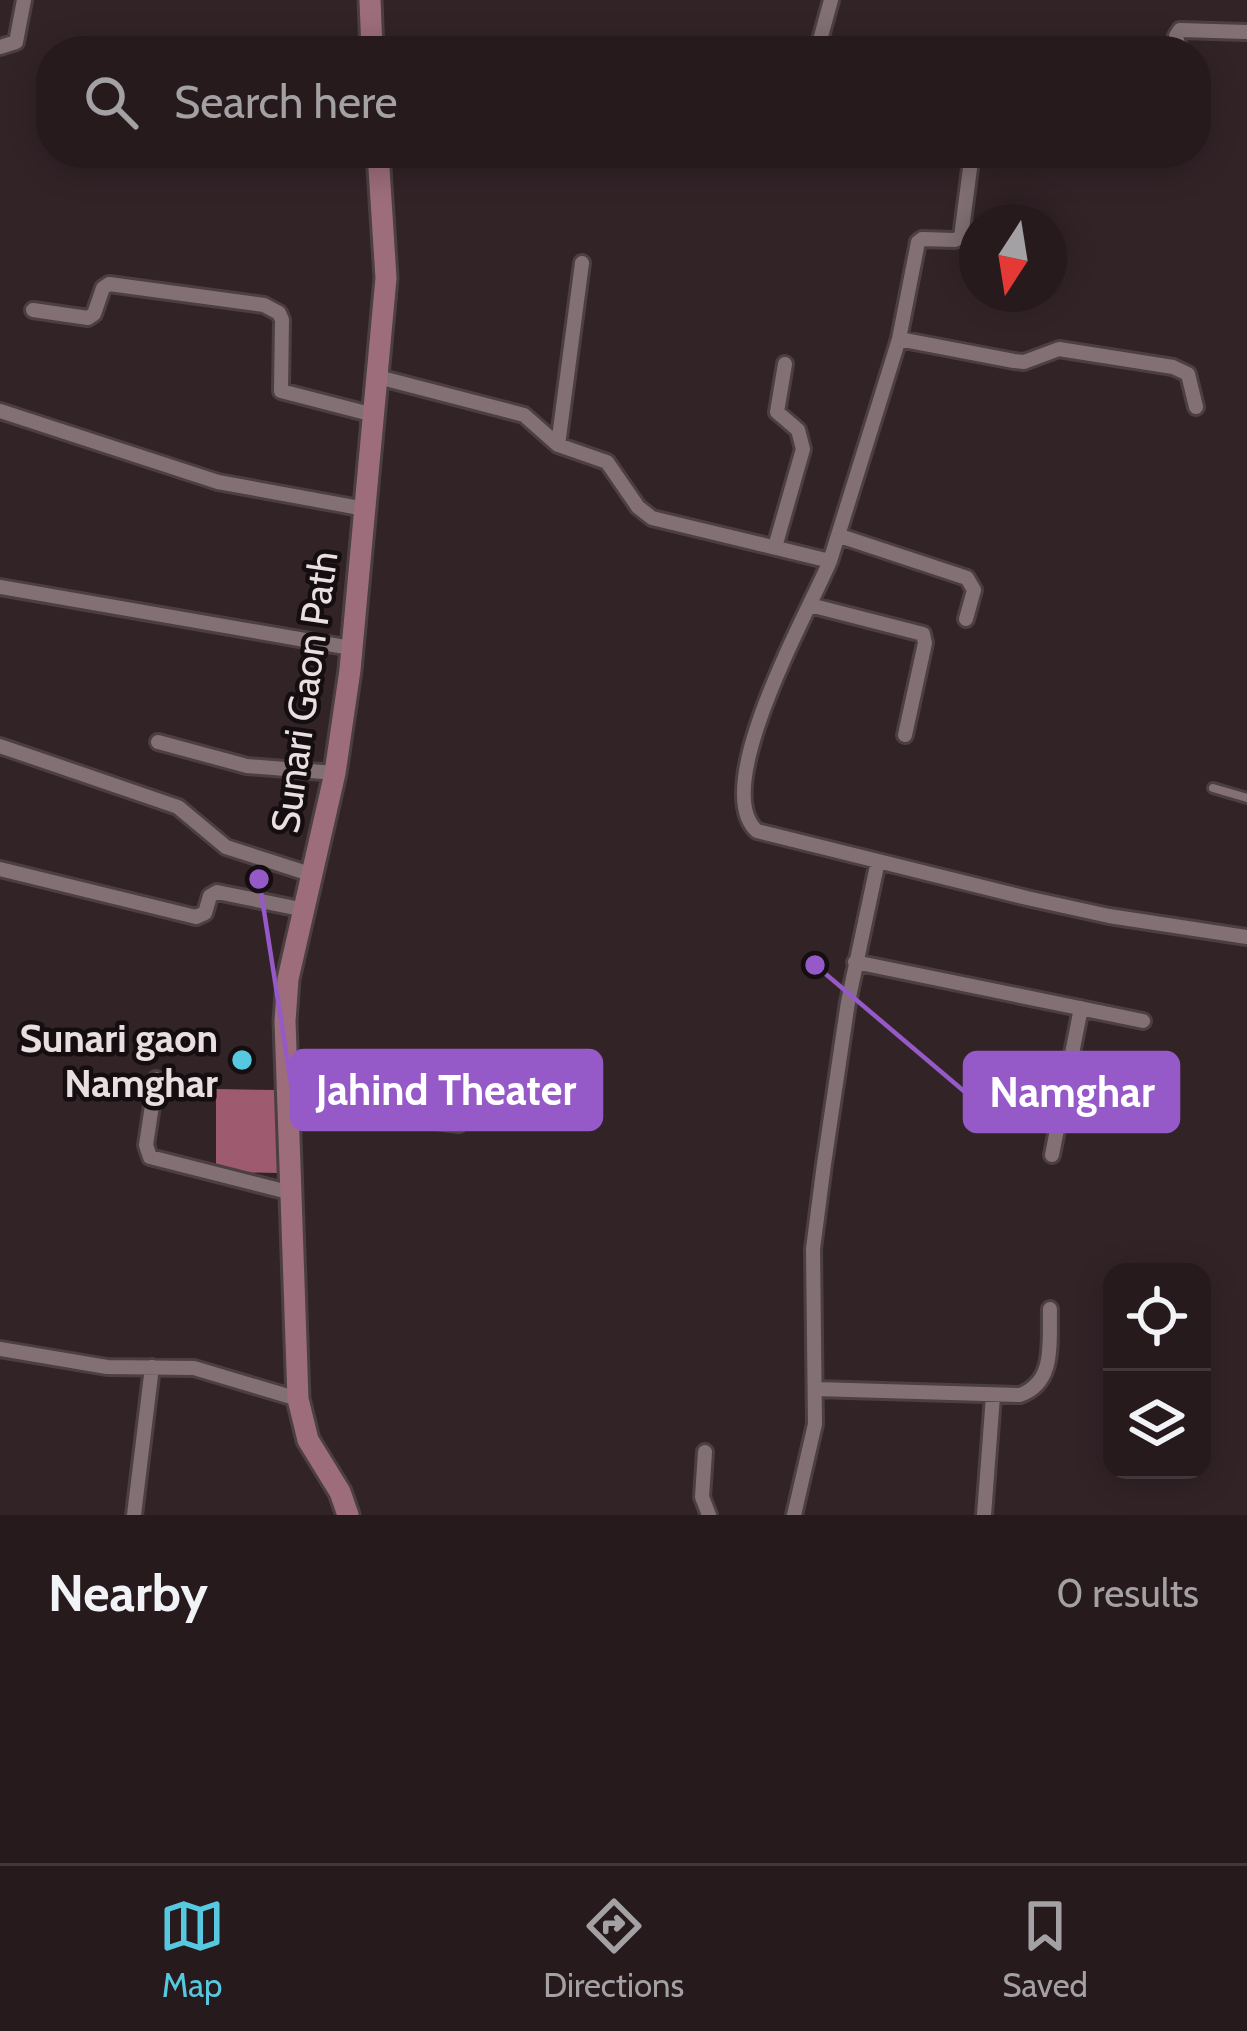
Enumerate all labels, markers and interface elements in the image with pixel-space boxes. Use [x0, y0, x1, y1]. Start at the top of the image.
search box [36, 36, 1211, 168]
icon: search [78, 69, 144, 135]
text: Search here [174, 75, 398, 129]
north arrow [959, 204, 1067, 312]
street label: Sunari Gaon Path [260, 548, 348, 836]
place label: Sunari gaon Namghar [19, 1014, 218, 1107]
marker: Sunari gaon Namghar [229, 1047, 255, 1073]
callout: Jahind Theater [292, 1051, 601, 1129]
callout: Namghar [965, 1053, 1178, 1131]
text: Jahind Theater [315, 1064, 576, 1116]
text: Namghar [989, 1066, 1155, 1118]
map controls [1103, 1263, 1211, 1479]
button: locate [1103, 1263, 1211, 1371]
button: layers [1103, 1371, 1211, 1479]
text: Nearby [48, 1562, 208, 1624]
text: 0 results [1056, 1569, 1199, 1617]
tab: Map [159, 1893, 225, 2005]
tab: Directions [543, 1893, 684, 2005]
tab: Saved [1002, 1893, 1088, 2005]

